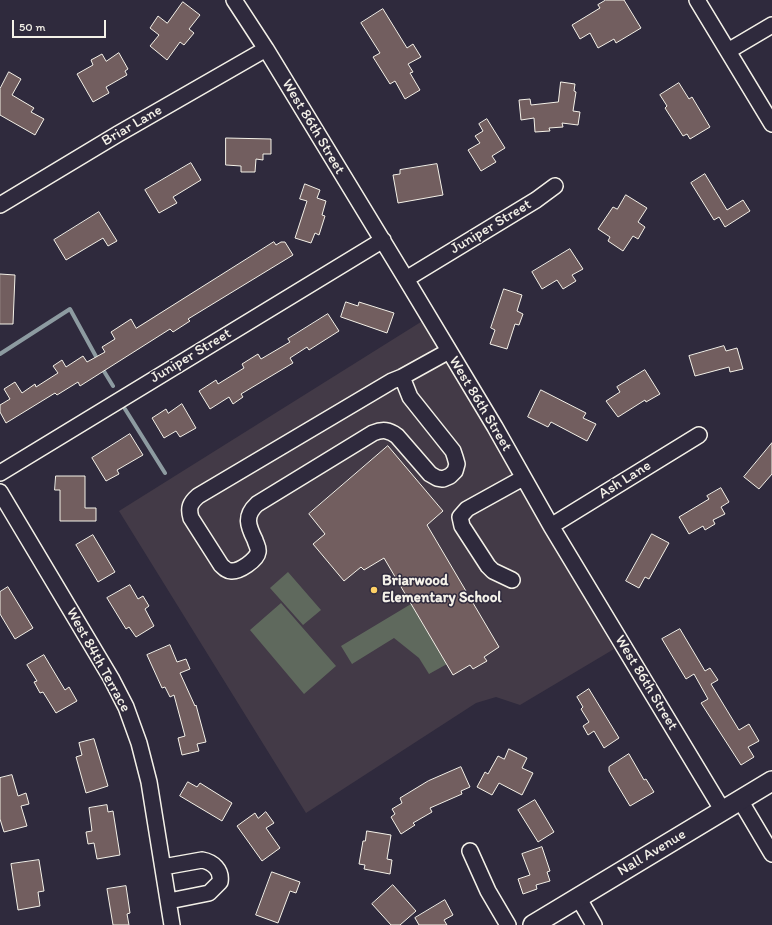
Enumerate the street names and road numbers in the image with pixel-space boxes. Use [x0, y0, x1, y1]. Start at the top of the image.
street label: West 86th Street [278, 76, 348, 178]
street label: Briar Lane [99, 101, 165, 151]
street label: Juniper Street [447, 196, 535, 258]
street label: Juniper Street [147, 325, 235, 387]
street label: West 86th Street [445, 353, 515, 455]
street label: Ash Lane [596, 457, 654, 503]
street label: West 84th Terrace [62, 605, 134, 715]
street label: West 86th Street [611, 632, 681, 734]
street label: Nall Avenue [614, 826, 690, 880]

